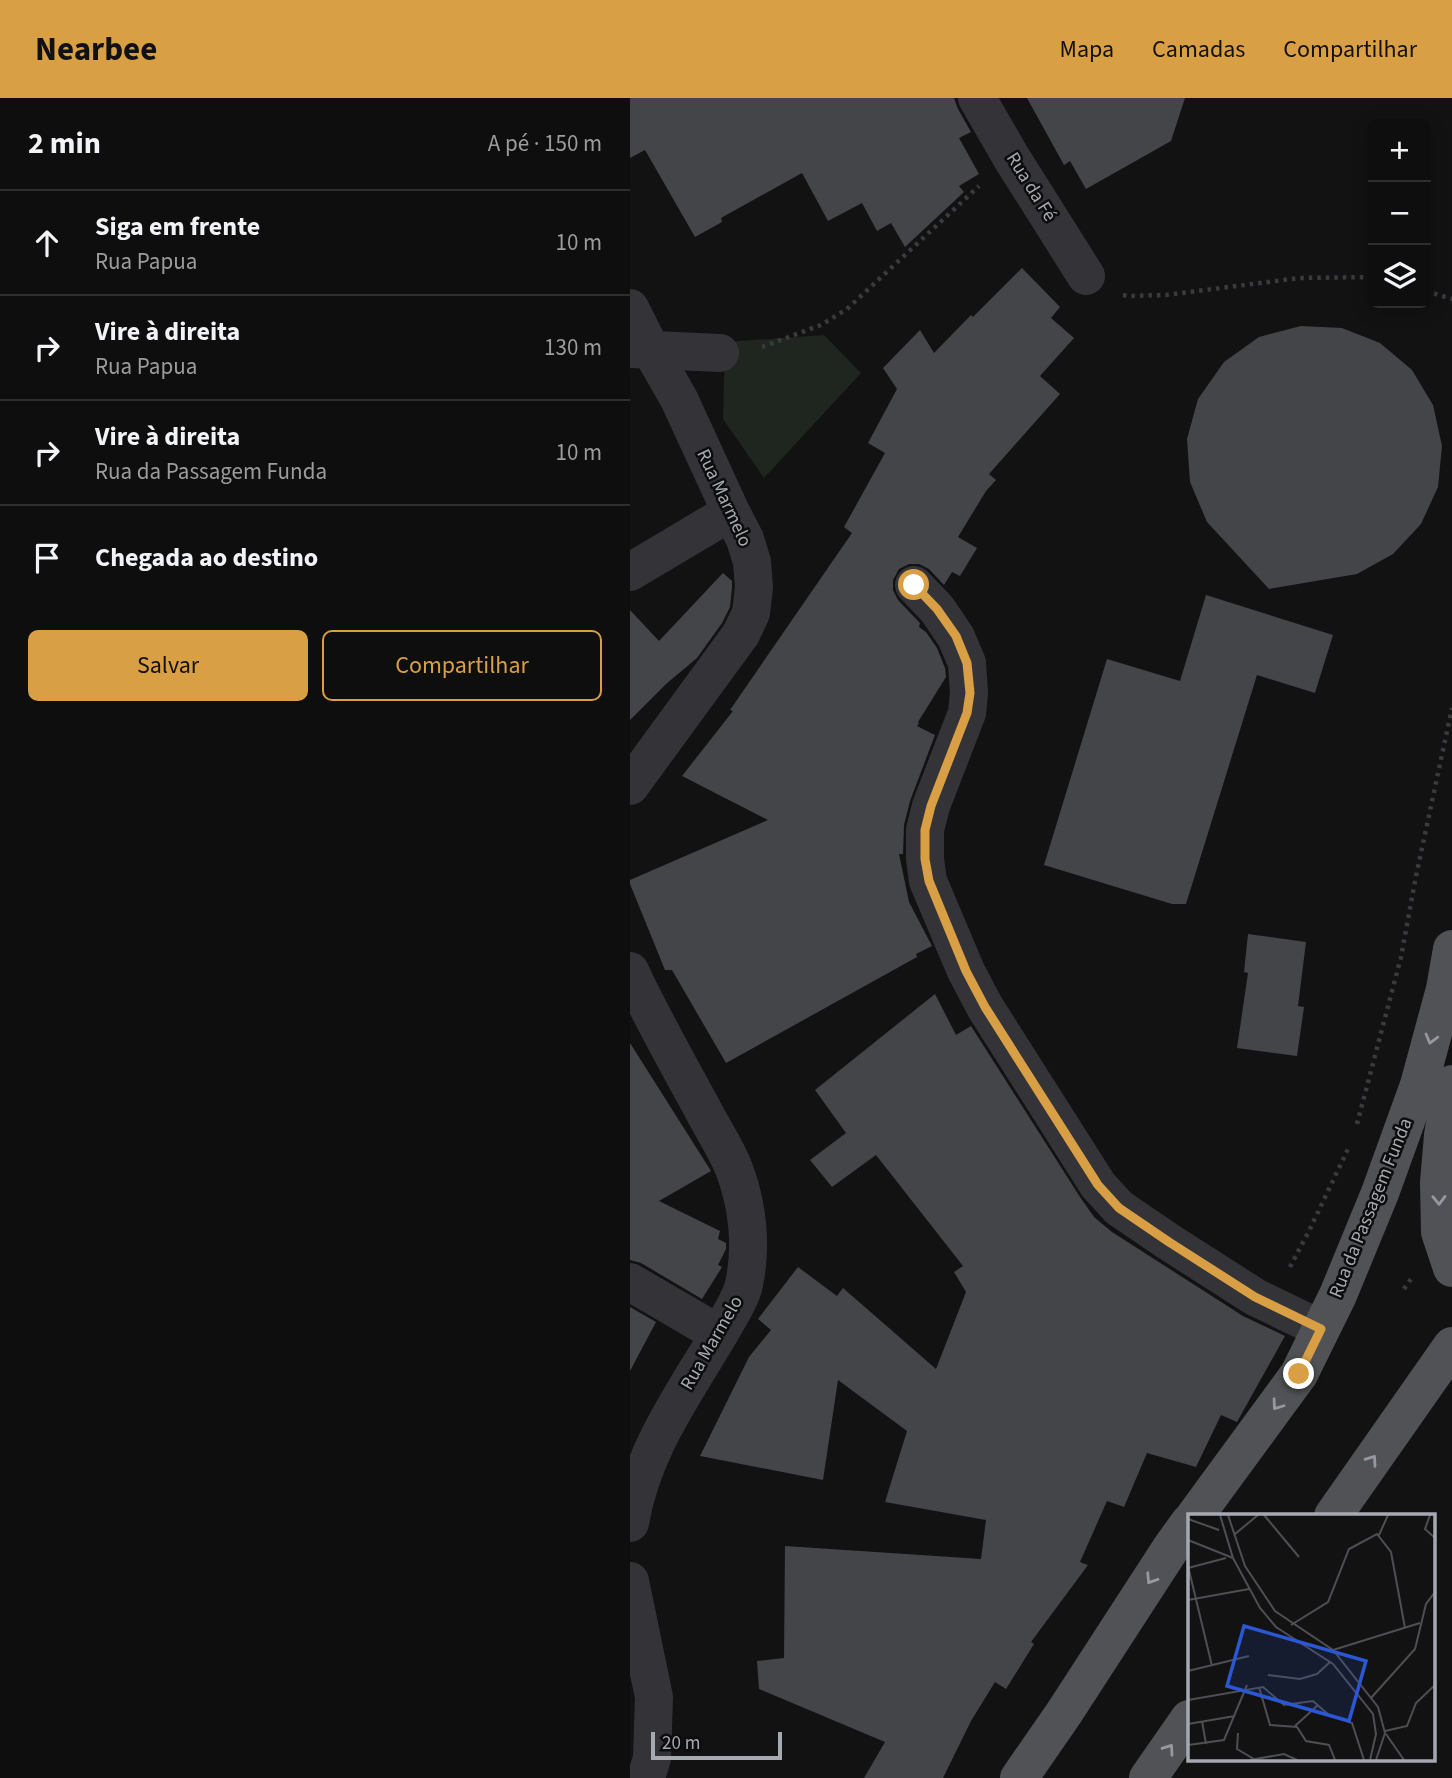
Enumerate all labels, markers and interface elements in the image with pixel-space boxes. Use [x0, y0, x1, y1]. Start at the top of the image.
text: Nearbee [35, 26, 157, 73]
text: Mapa [1059, 32, 1114, 67]
text: Camadas [1152, 32, 1245, 67]
text: Compartilhar [1283, 32, 1417, 67]
map controls [1368, 119, 1431, 308]
button: + [1368, 119, 1431, 182]
text: 2 min [28, 122, 101, 165]
text: A pé · 150 m [488, 127, 602, 160]
street label: Rua da Fé [999, 147, 1063, 227]
button: − [1368, 182, 1431, 245]
text: Siga em frente [95, 208, 260, 245]
icon: ahead [28, 224, 66, 262]
text: 10 m [555, 226, 602, 259]
text: Rua Papua [95, 245, 197, 278]
button: layers [1368, 245, 1431, 308]
text: Vire à direita [95, 313, 240, 350]
icon: right [28, 329, 66, 367]
text: 130 m [544, 331, 602, 364]
text: Rua Papua [95, 350, 197, 383]
text: Vire à direita [95, 418, 240, 455]
icon: right [28, 434, 66, 472]
text: 10 m [555, 436, 602, 469]
street label: Rua Marmelo [690, 445, 758, 551]
text: Rua da Passagem Funda [95, 455, 327, 488]
icon: arrive [28, 539, 66, 577]
text: Chegada ao destino [95, 539, 318, 576]
route start [898, 569, 929, 600]
button: Salvar [28, 630, 308, 701]
button: Compartilhar [322, 630, 602, 701]
one-way arrow [1425, 1033, 1439, 1045]
street label: Rua da Passagem Funda [1323, 1114, 1419, 1302]
one-way arrow [1431, 1195, 1447, 1206]
street label: Rua Marmelo [674, 1291, 750, 1395]
route end [1283, 1358, 1314, 1389]
one-way arrow [1272, 1397, 1285, 1410]
one-way arrow [1364, 1455, 1376, 1468]
inset map [1188, 1514, 1434, 1760]
one-way arrow [1146, 1571, 1159, 1584]
scale bar [651, 1729, 782, 1761]
text: 20 m [662, 1730, 700, 1757]
one-way arrow [1161, 1744, 1173, 1757]

